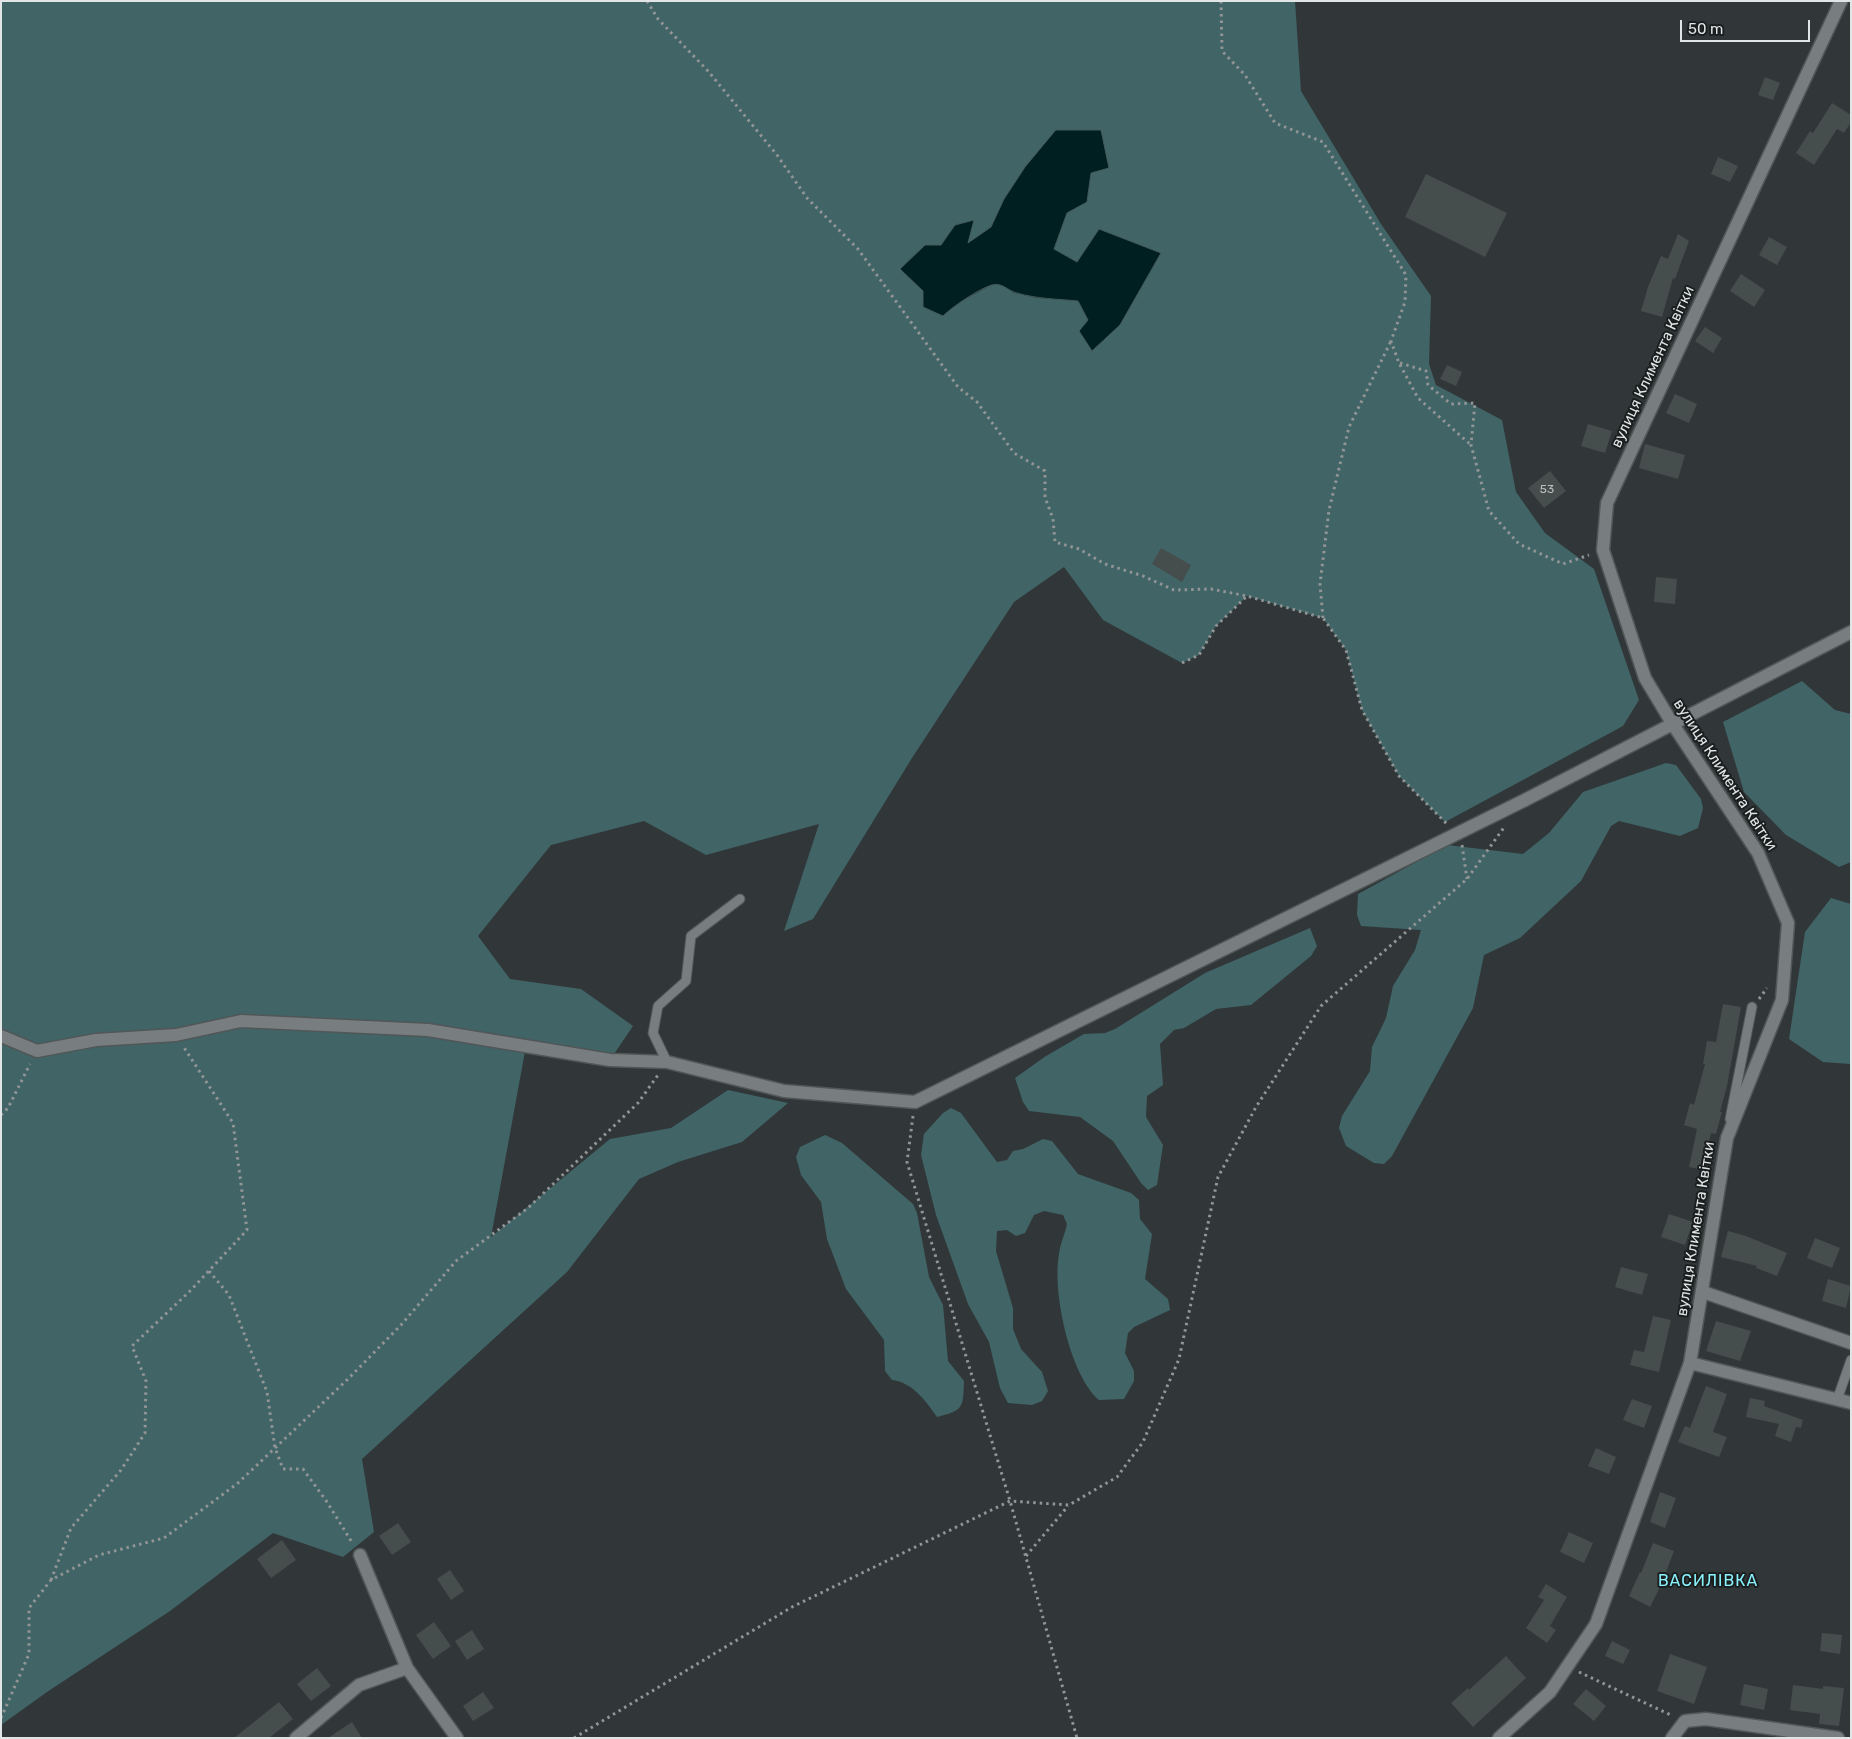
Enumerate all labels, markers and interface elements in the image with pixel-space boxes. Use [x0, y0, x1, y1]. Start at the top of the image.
scale bar [1682, 10, 1812, 42]
text: 50 m [1688, 20, 1723, 38]
street label: вулиця Климента Квітки [1608, 283, 1698, 451]
house number: 53 [1540, 483, 1554, 497]
street label: вулиця Климента Квітки [1669, 696, 1781, 854]
street label: вулиця Климента Квітки [1673, 1140, 1719, 1318]
district label: ВАСИЛІВКА [1657, 1571, 1759, 1591]

